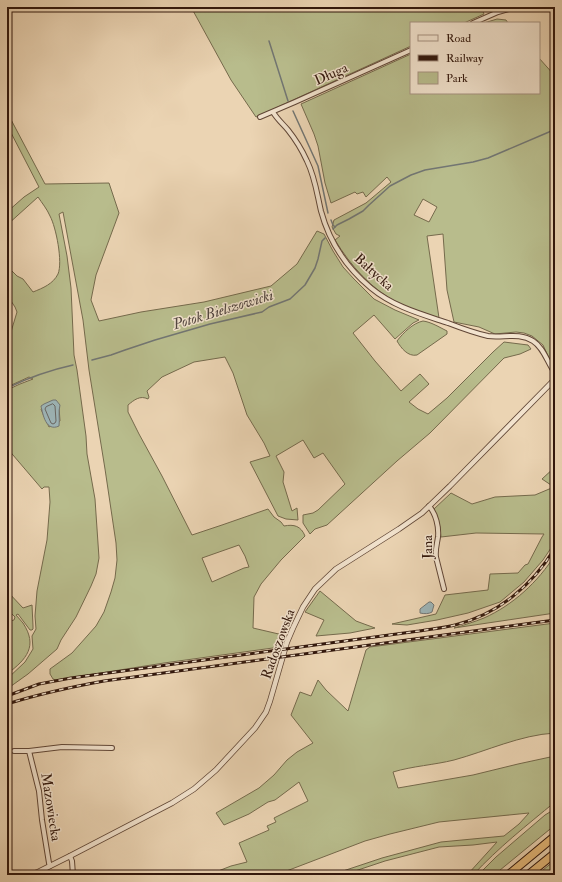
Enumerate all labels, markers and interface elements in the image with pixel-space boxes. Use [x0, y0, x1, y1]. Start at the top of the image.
legend [410, 22, 540, 94]
text: Road [446, 31, 471, 46]
text: Railway [446, 51, 484, 66]
street label: Długa [312, 59, 351, 89]
text: Park [446, 71, 468, 86]
street label: Bałtycka [350, 250, 397, 295]
water label: Potok Bielszowicki [169, 286, 276, 335]
street label: Jana [419, 535, 436, 560]
street label: Radoszowska [257, 606, 299, 681]
street label: Mazowiecka [37, 772, 65, 843]

